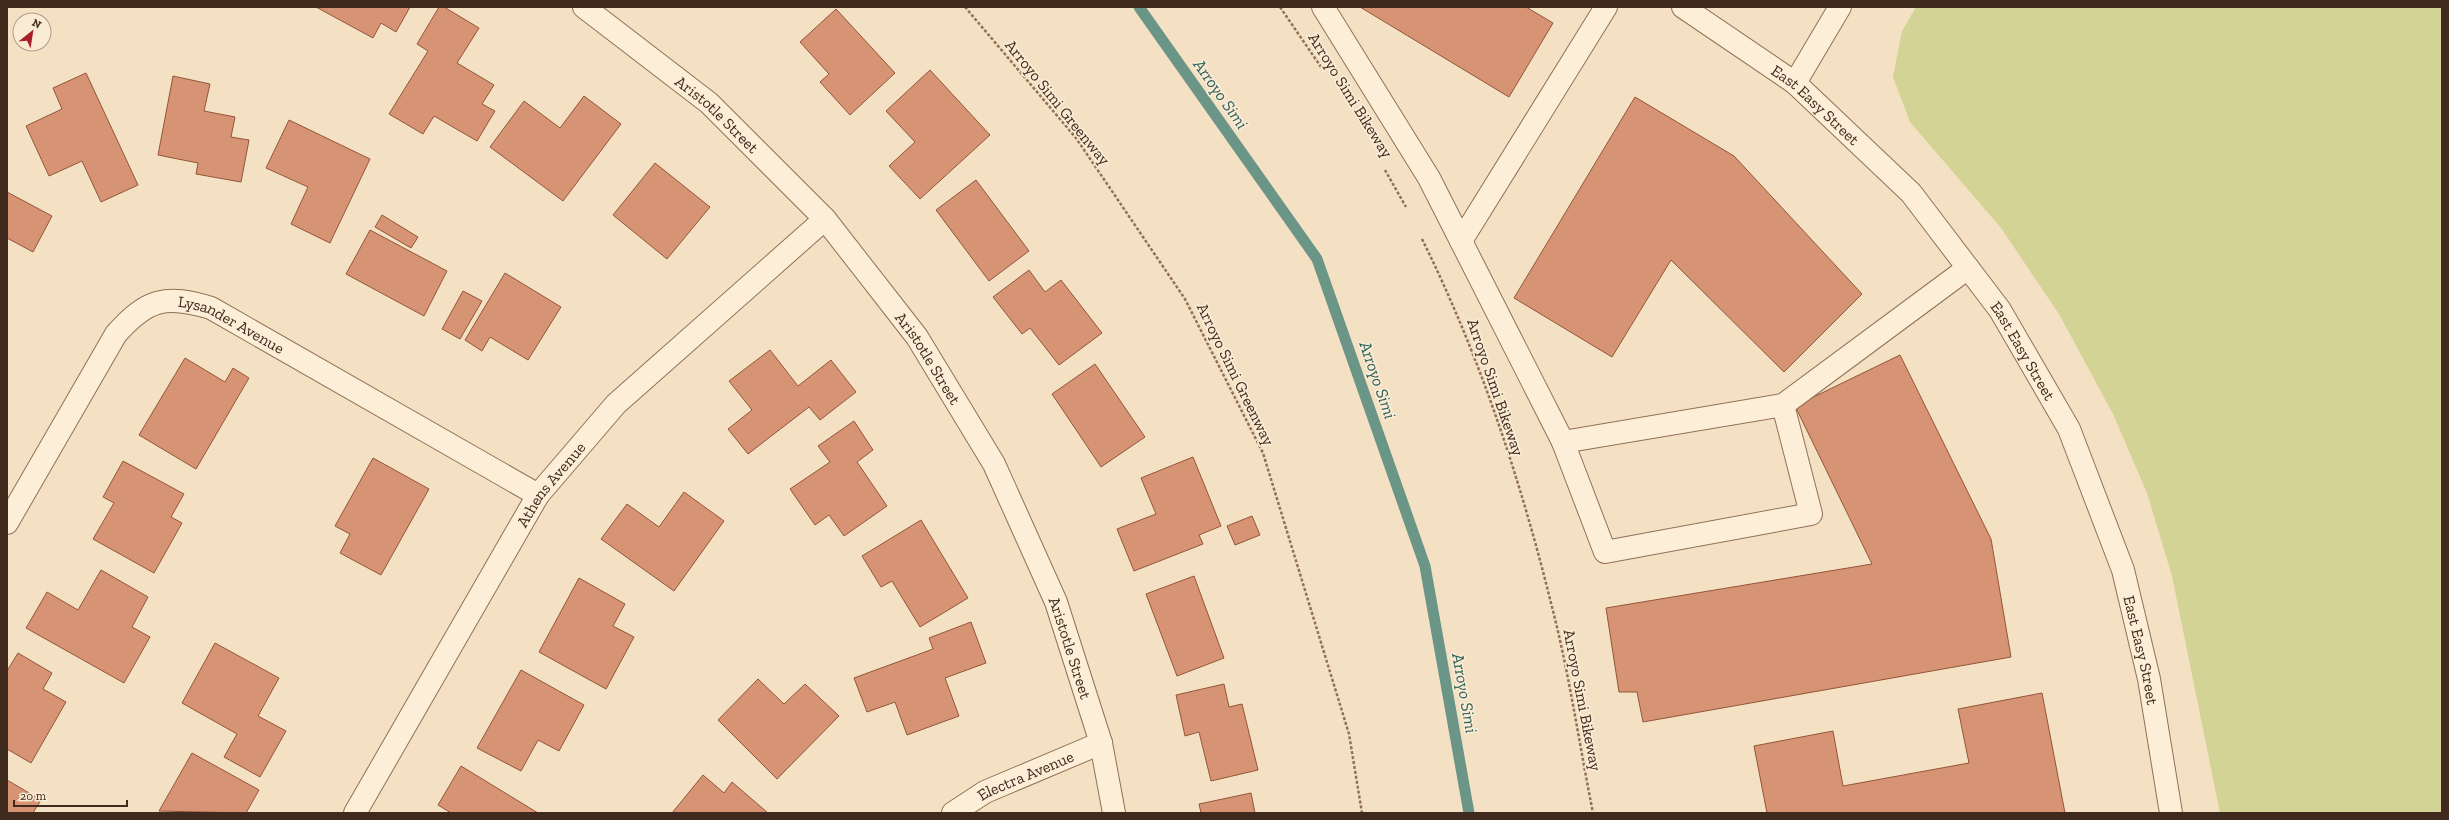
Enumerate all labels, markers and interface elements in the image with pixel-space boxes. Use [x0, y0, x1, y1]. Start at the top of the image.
north arrow [12, 12, 52, 52]
text: N [30, 16, 44, 32]
street label: Arroyo Simi Bikeway [1304, 29, 1397, 162]
street label: Arroyo Simi Greenway [1001, 36, 1115, 170]
water label: Arroyo Simi [1189, 54, 1252, 133]
street label: East Easy Street [1768, 61, 1863, 149]
street label: Aristotle Street [671, 72, 762, 157]
street label: Lysander Avenue [177, 292, 288, 358]
street label: East Easy Street [1987, 297, 2059, 404]
street label: Arroyo Simi Greenway [1193, 300, 1279, 449]
street label: Aristotle Street [891, 308, 965, 408]
street label: Arroyo Simi Bikeway [1463, 316, 1528, 459]
water label: Arroyo Simi [1355, 338, 1401, 422]
street label: Athens Avenue [513, 438, 589, 531]
street label: Aristotle Street [1045, 594, 1095, 701]
street label: East Easy Street [2119, 594, 2162, 706]
street label: Arroyo Simi Bikeway [1559, 628, 1606, 773]
water label: Arroyo Simi [1448, 650, 1482, 735]
street label: Electra Avenue [974, 747, 1077, 805]
scale bar [14, 782, 127, 808]
text: 20 m [20, 789, 47, 803]

